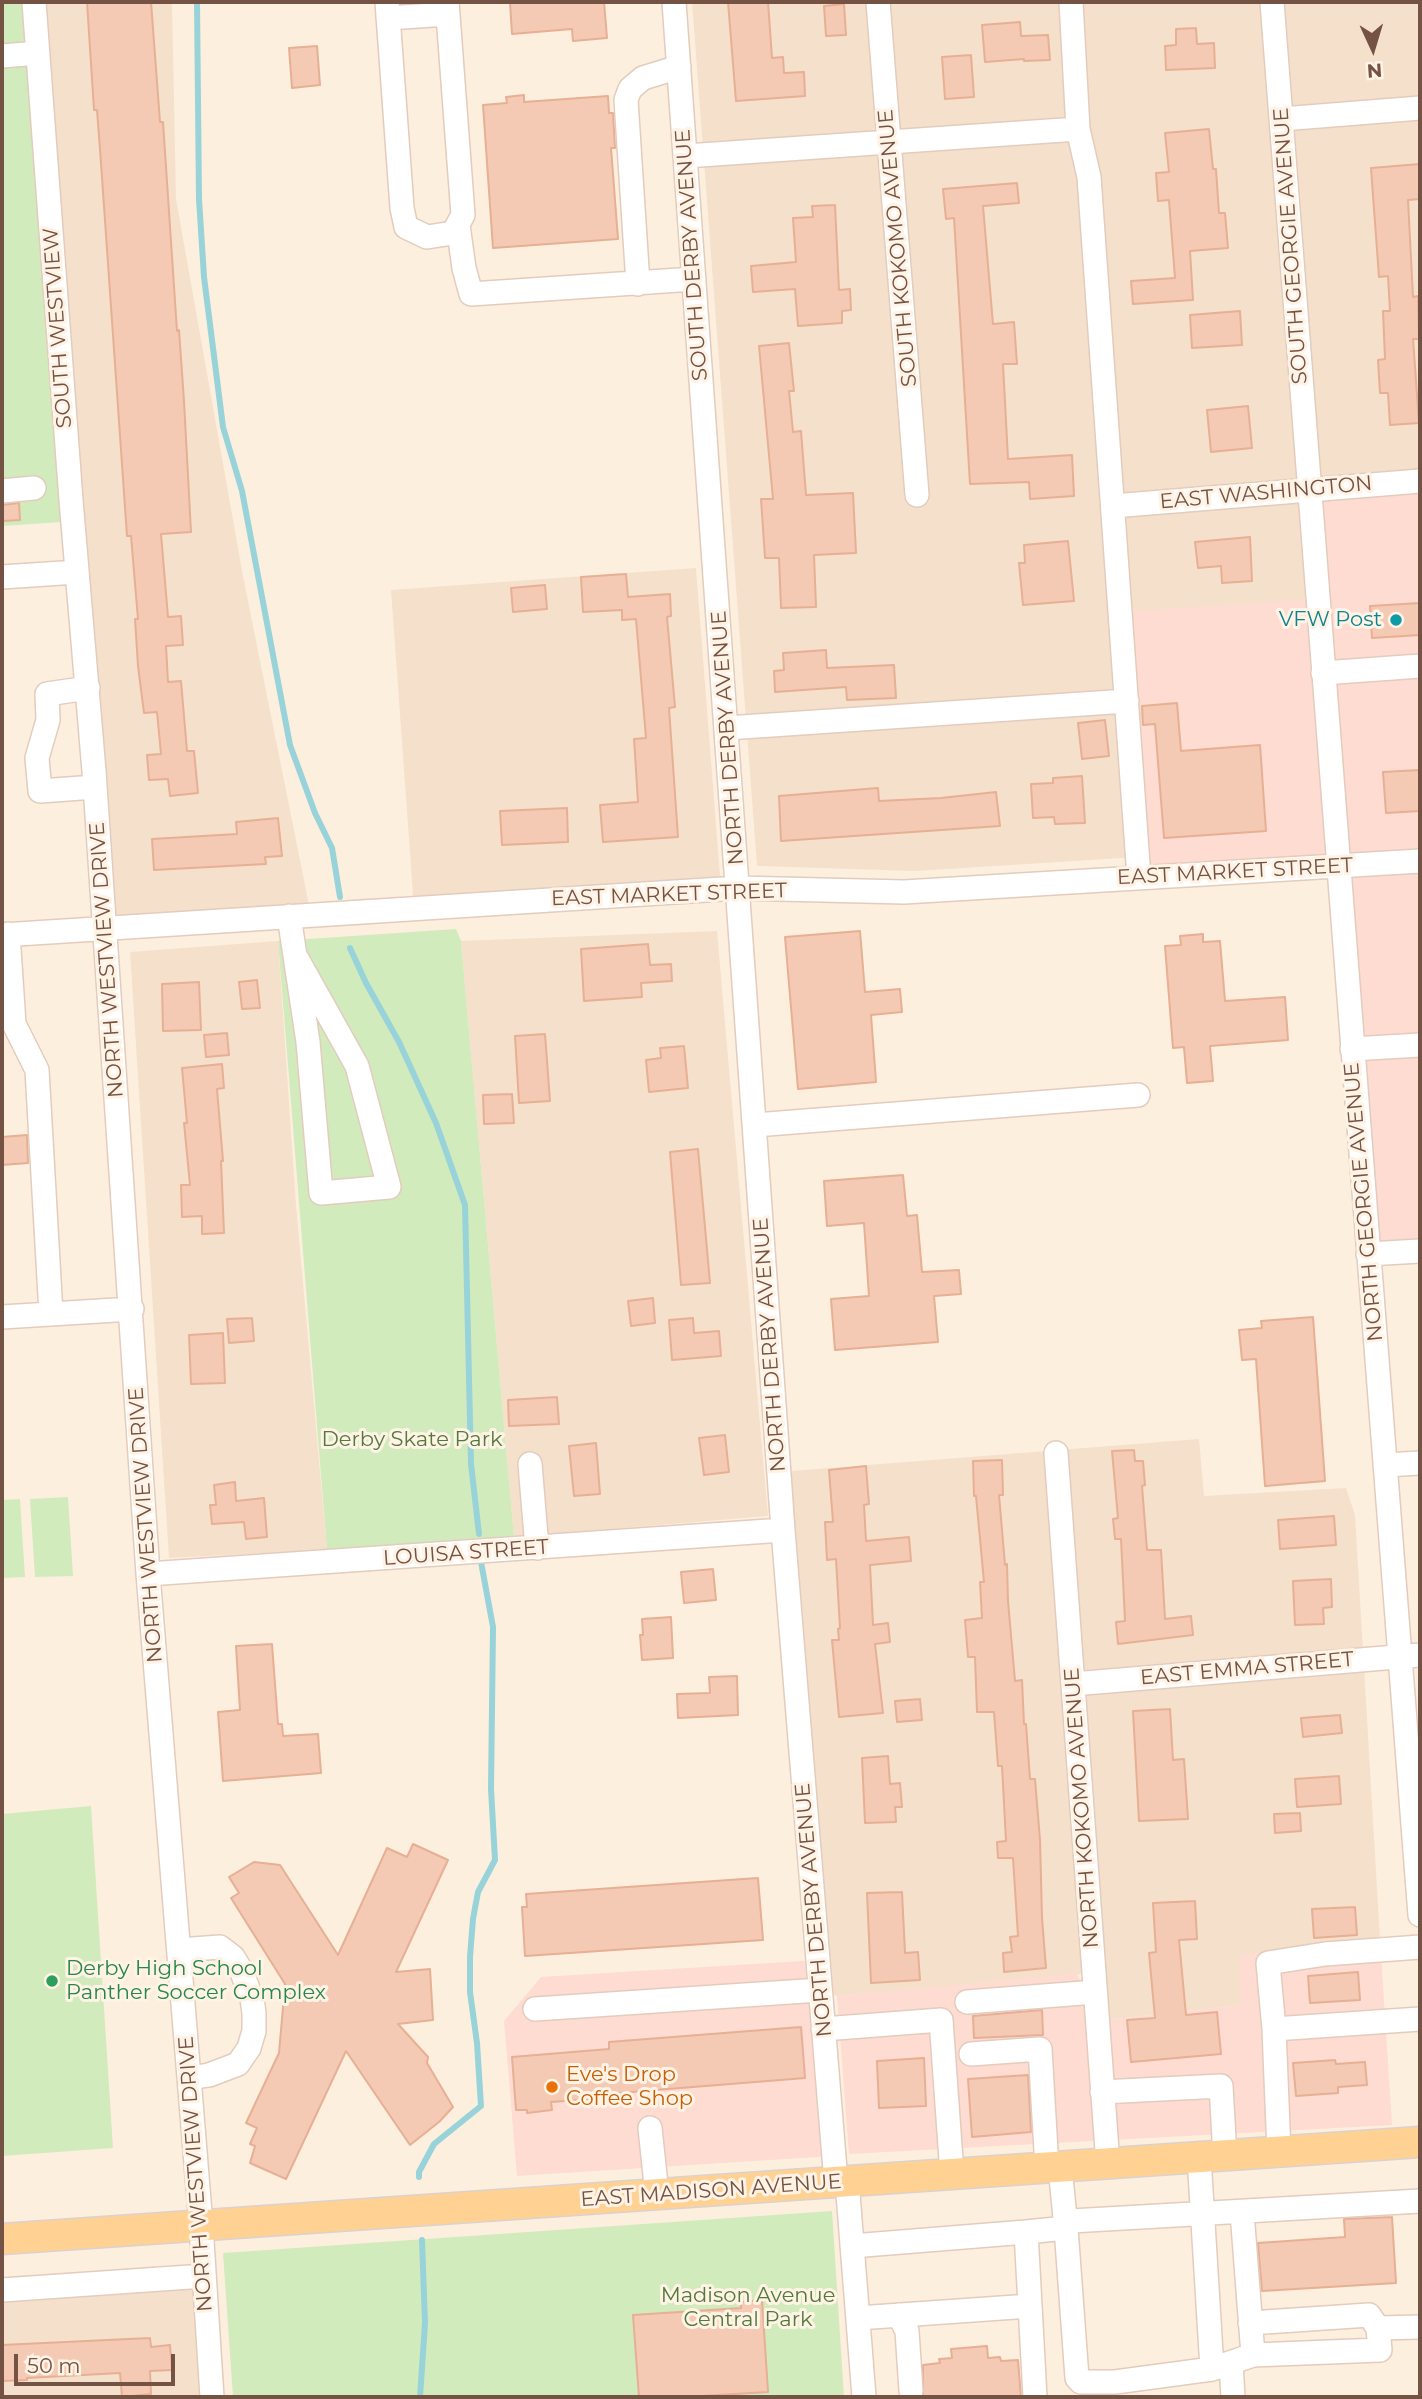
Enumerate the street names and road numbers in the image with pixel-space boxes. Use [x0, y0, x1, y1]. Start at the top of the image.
street label: SOUTH GEORGIE AVENUE [1269, 107, 1313, 385]
street label: SOUTH KOKOMO AVENUE [873, 108, 923, 388]
street label: SOUTH DERBY AVENUE [671, 128, 713, 382]
street label: SOUTH WESTVIEW [38, 227, 78, 429]
street label: EAST WASHINGTON [1159, 471, 1373, 515]
street label: NORTH DERBY AVENUE [707, 610, 749, 866]
street label: NORTH WESTVIEW DRIVE [85, 821, 129, 1099]
street label: EAST MARKET STREET [1116, 853, 1354, 891]
street label: EAST MARKET STREET [550, 878, 788, 912]
street label: NORTH GEORGIE AVENUE [1339, 1061, 1389, 1343]
street label: NORTH DERBY AVENUE [749, 1217, 791, 1473]
street label: NORTH WESTVIEW DRIVE [124, 1386, 168, 1664]
street label: LOUISA STREET [382, 1535, 550, 1571]
street label: EAST EMMA STREET [1139, 1647, 1355, 1691]
street label: NORTH KOKOMO AVENUE [1060, 1667, 1104, 1949]
street label: NORTH DERBY AVENUE [790, 1782, 838, 2038]
street label: NORTH WESTVIEW DRIVE [174, 2035, 218, 2313]
street label: EAST MADISON AVENUE [580, 2169, 842, 2213]

